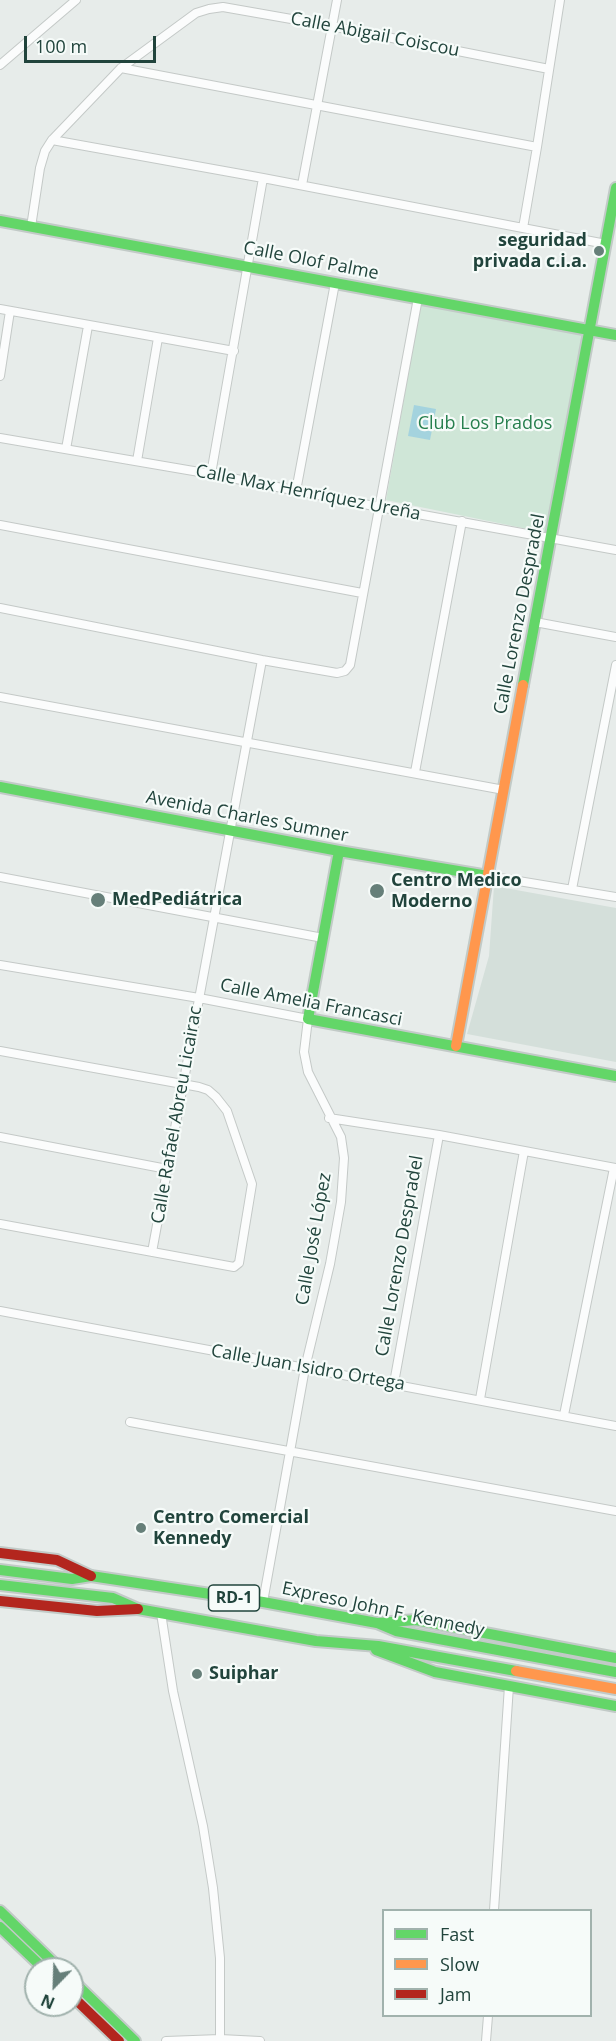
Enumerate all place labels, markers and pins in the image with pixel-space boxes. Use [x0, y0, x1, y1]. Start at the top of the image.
place label: seguridad privada c.i.a. [473, 230, 587, 272]
marker: seguridad privada c.i.a. [592, 244, 606, 258]
place label: Centro Medico Moderno [391, 870, 522, 912]
marker: Centro Medico Moderno [368, 882, 386, 900]
place label: MedPediátrica [112, 889, 242, 911]
marker: MedPediátrica [89, 891, 107, 909]
place label: Centro Comercial Kennedy [153, 1507, 309, 1550]
marker: Centro Comercial Kennedy [134, 1521, 148, 1535]
place label: Suiphar [209, 1663, 279, 1685]
marker: Suiphar [190, 1667, 204, 1681]

